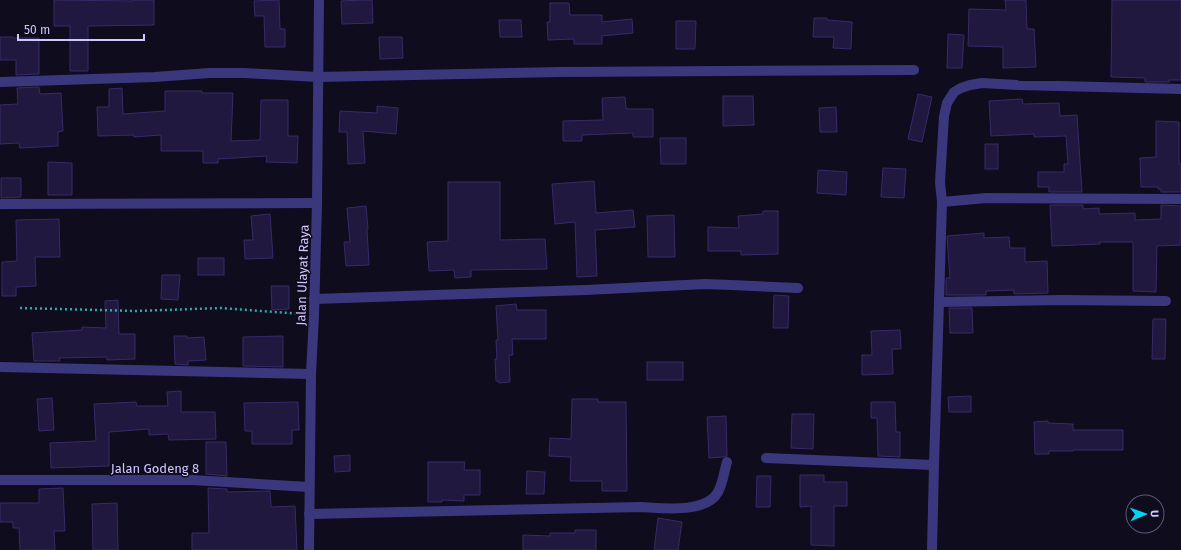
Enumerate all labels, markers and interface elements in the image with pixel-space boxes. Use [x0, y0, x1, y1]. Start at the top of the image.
scale bar [18, 16, 144, 42]
text: 50 m [24, 23, 50, 37]
street label: Jalan Ulayat Raya [293, 224, 312, 326]
street label: Jalan Godeng 8 [111, 461, 199, 476]
north arrow [1125, 494, 1165, 534]
text: U [1148, 510, 1161, 517]

